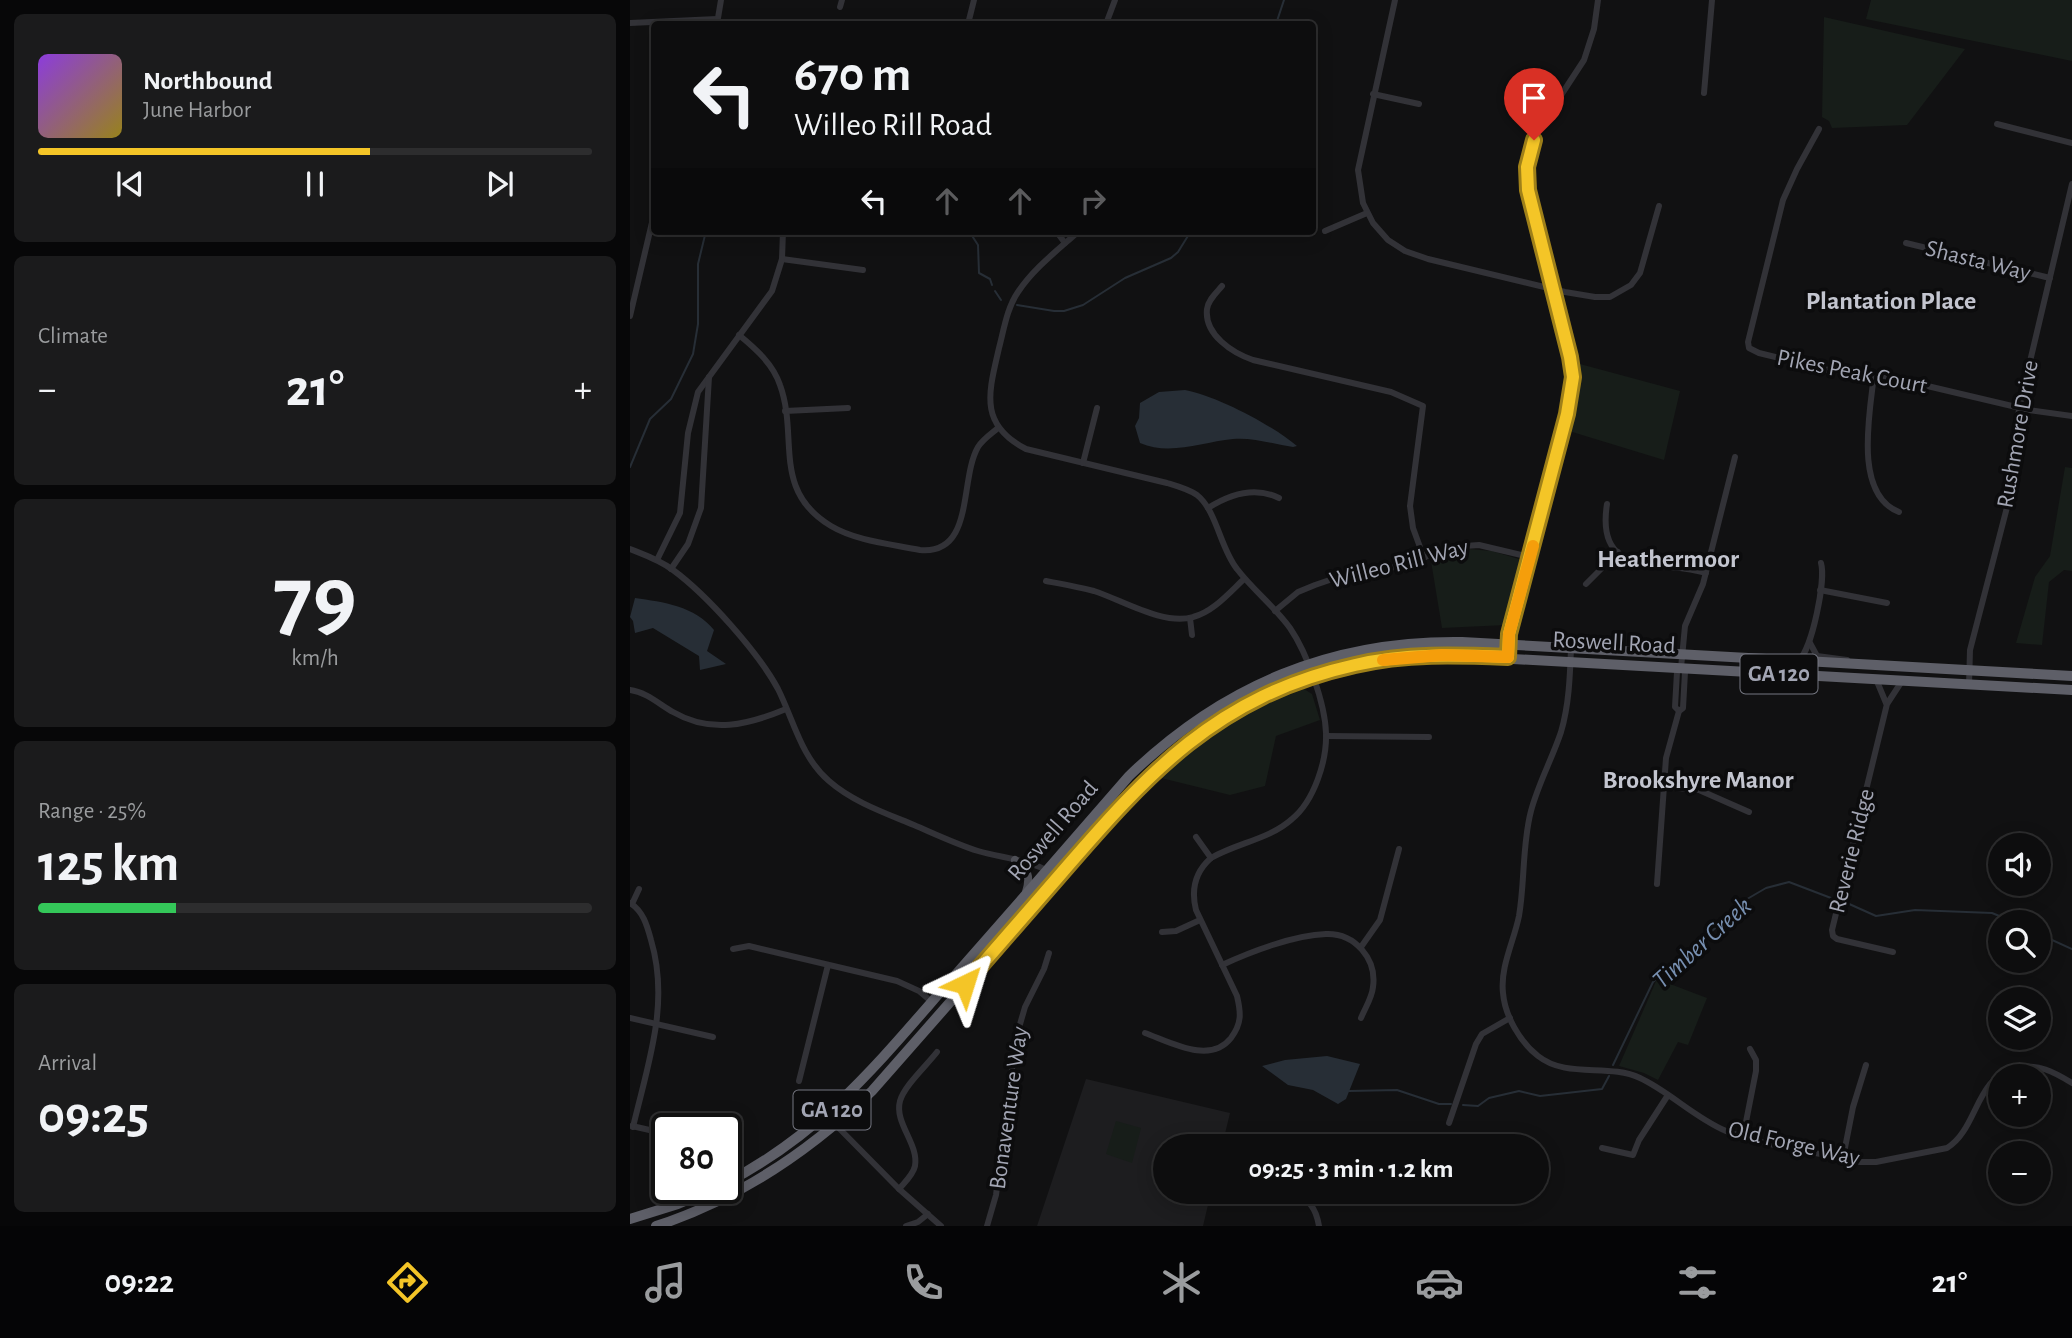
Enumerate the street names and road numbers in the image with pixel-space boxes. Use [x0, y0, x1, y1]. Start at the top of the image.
street label: Shasta Way [1923, 236, 2033, 286]
street label: Pikes Peak Court [1775, 346, 1929, 398]
street label: Rushmore Drive [1993, 358, 2043, 510]
street label: Willeo Rill Way [1327, 535, 1471, 593]
street label: Roswell Road [1552, 628, 1676, 658]
road number: GA 120 [1740, 654, 1818, 694]
street label: Roswell Road [1003, 776, 1103, 886]
street label: Reverie Ridge [1825, 786, 1879, 916]
street label: Bonaventure Way [986, 1025, 1032, 1191]
road number: GA 120 [794, 1091, 871, 1130]
street label: Old Forge Way [1726, 1117, 1862, 1171]

